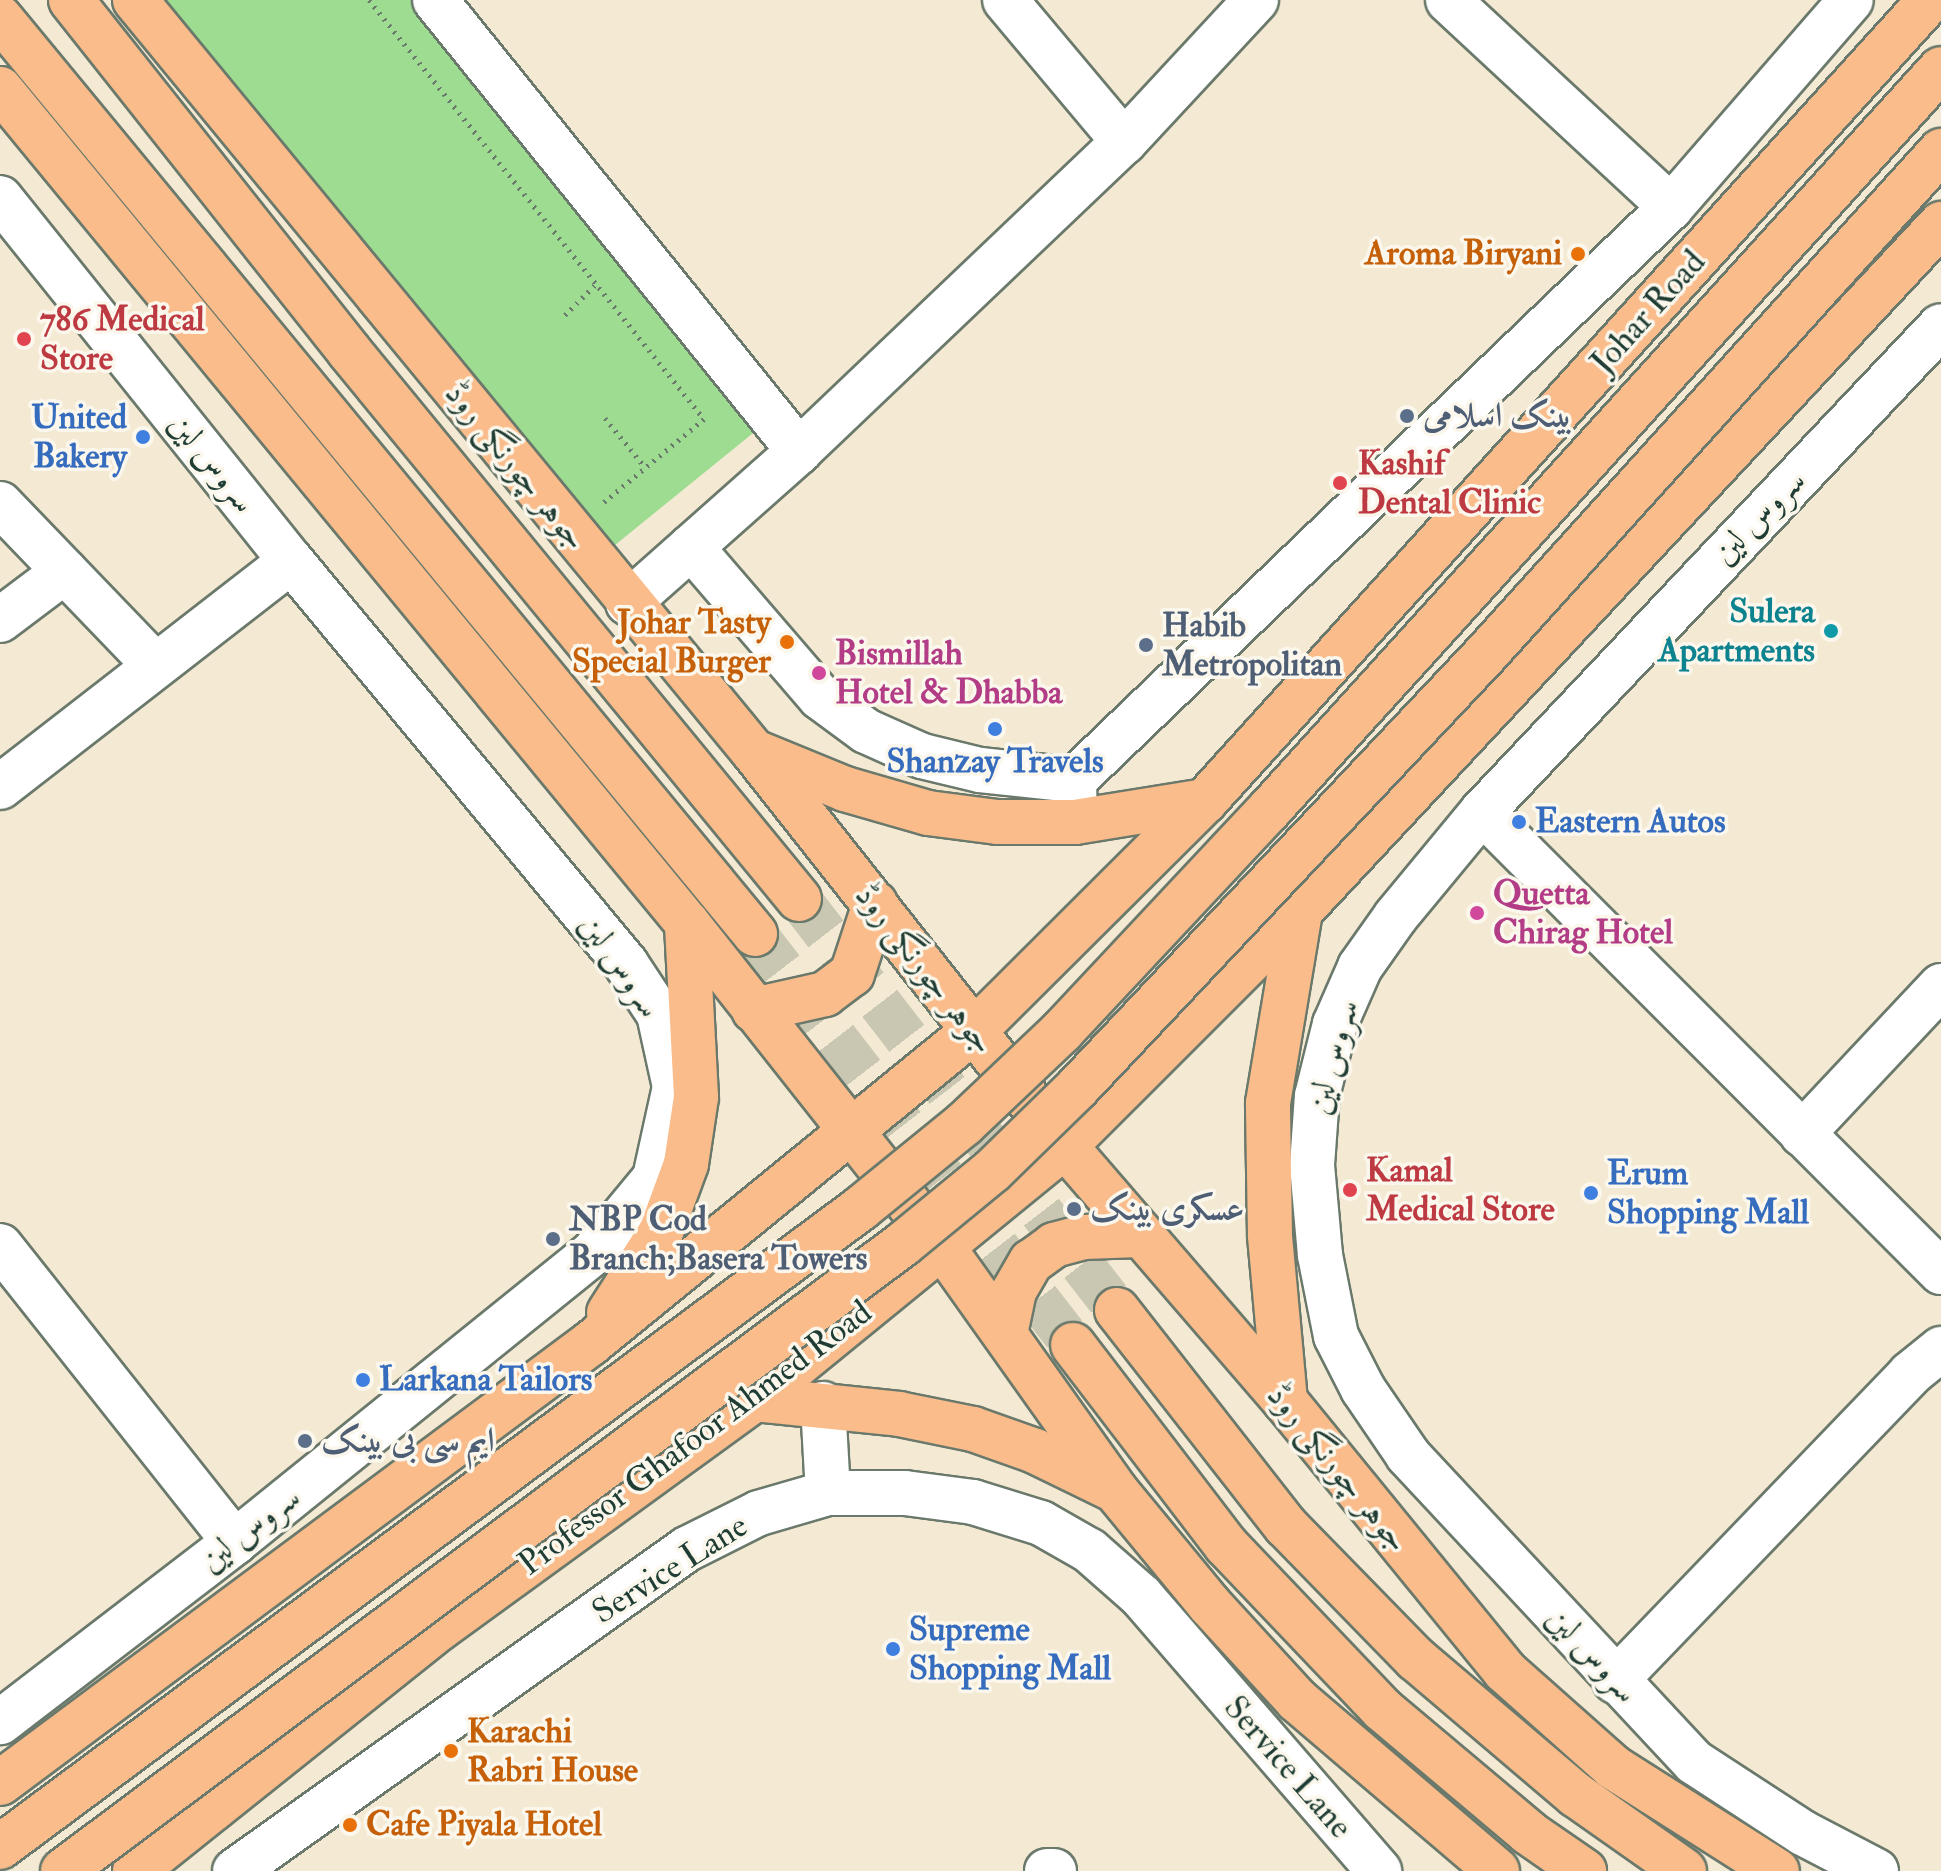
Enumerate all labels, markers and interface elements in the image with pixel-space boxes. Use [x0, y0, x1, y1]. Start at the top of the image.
place label: Aroma Biryani [1365, 234, 1562, 274]
street label: Johar Road [1582, 242, 1714, 382]
marker: Aroma Biryani [1569, 245, 1587, 263]
place label: 786 Medical Store [40, 299, 204, 378]
marker: 786 Medical Store [15, 330, 33, 348]
street label: جوہر چورنگی روڈ [436, 374, 596, 558]
place label: بینک اسلامی [1423, 396, 1573, 436]
place label: United Bakery [31, 397, 127, 476]
street label: سروس لین [159, 405, 265, 521]
marker: بینک اسلامی [1398, 407, 1416, 425]
marker: United Bakery [134, 428, 152, 446]
place label: Kashif Dental Clinic [1358, 443, 1541, 522]
street label: سروس لین [1704, 461, 1814, 573]
marker: Kashif Dental Clinic [1329, 472, 1351, 494]
place label: Sulera Apartments [1658, 591, 1815, 670]
place label: Johar Tasty Special Burger [572, 602, 771, 682]
place label: Habib Metropolitan [1162, 605, 1342, 684]
marker: Sulera Apartments [1822, 622, 1840, 640]
marker: Johar Tasty Special Burger [778, 633, 796, 651]
place label: Bismillah Hotel & Dhabba [835, 633, 1062, 712]
marker: Habib Metropolitan [1137, 636, 1155, 654]
marker: Bismillah Hotel & Dhabba [810, 664, 828, 682]
marker: Shanzay Travels [986, 720, 1004, 738]
place label: Shanzay Travels [886, 742, 1104, 782]
place label: Eastern Autos [1535, 802, 1726, 842]
marker: Eastern Autos [1510, 813, 1528, 831]
place label: Quetta Chirag Hotel [1493, 873, 1673, 952]
street label: جوہر چورنگی روڈ [846, 876, 1004, 1062]
marker: Quetta Chirag Hotel [1468, 904, 1486, 922]
street label: سروس لین [570, 906, 670, 1026]
street label: سروس لین [1298, 995, 1368, 1119]
place label: Kamal Medical Store [1366, 1150, 1555, 1230]
place label: Erum Shopping Mall [1607, 1153, 1809, 1232]
marker: Kamal Medical Store [1341, 1181, 1359, 1199]
marker: Erum Shopping Mall [1582, 1184, 1600, 1202]
place label: عسکری بینک [1090, 1189, 1244, 1229]
place label: NBP Cod Branch;Basera Towers [569, 1199, 867, 1278]
marker: عسکری بینک [1065, 1200, 1083, 1218]
marker: NBP Cod Branch;Basera Towers [544, 1230, 562, 1248]
street label: Professor Ghafoor Ahmed Road [510, 1292, 880, 1584]
place label: Larkana Tailors [379, 1360, 592, 1400]
marker: Larkana Tailors [354, 1371, 372, 1389]
street label: جوہر چورنگی روڈ [1258, 1376, 1418, 1560]
place label: ایم سی بی بینک [321, 1421, 495, 1461]
marker: ایم سی بی بینک [296, 1432, 314, 1450]
street label: سروس لین [191, 1477, 309, 1581]
street label: Service Lane [585, 1505, 755, 1633]
street label: سروس لین [1537, 1598, 1647, 1712]
place label: Supreme Shopping Mall [909, 1609, 1111, 1688]
marker: Supreme Shopping Mall [884, 1640, 902, 1658]
street label: Service Lane [1215, 1688, 1361, 1846]
place label: Karachi Rabri House [467, 1711, 638, 1790]
marker: Karachi Rabri House [442, 1742, 460, 1760]
place label: Cafe Piyala Hotel [366, 1805, 602, 1845]
marker: Cafe Piyala Hotel [341, 1816, 359, 1834]

